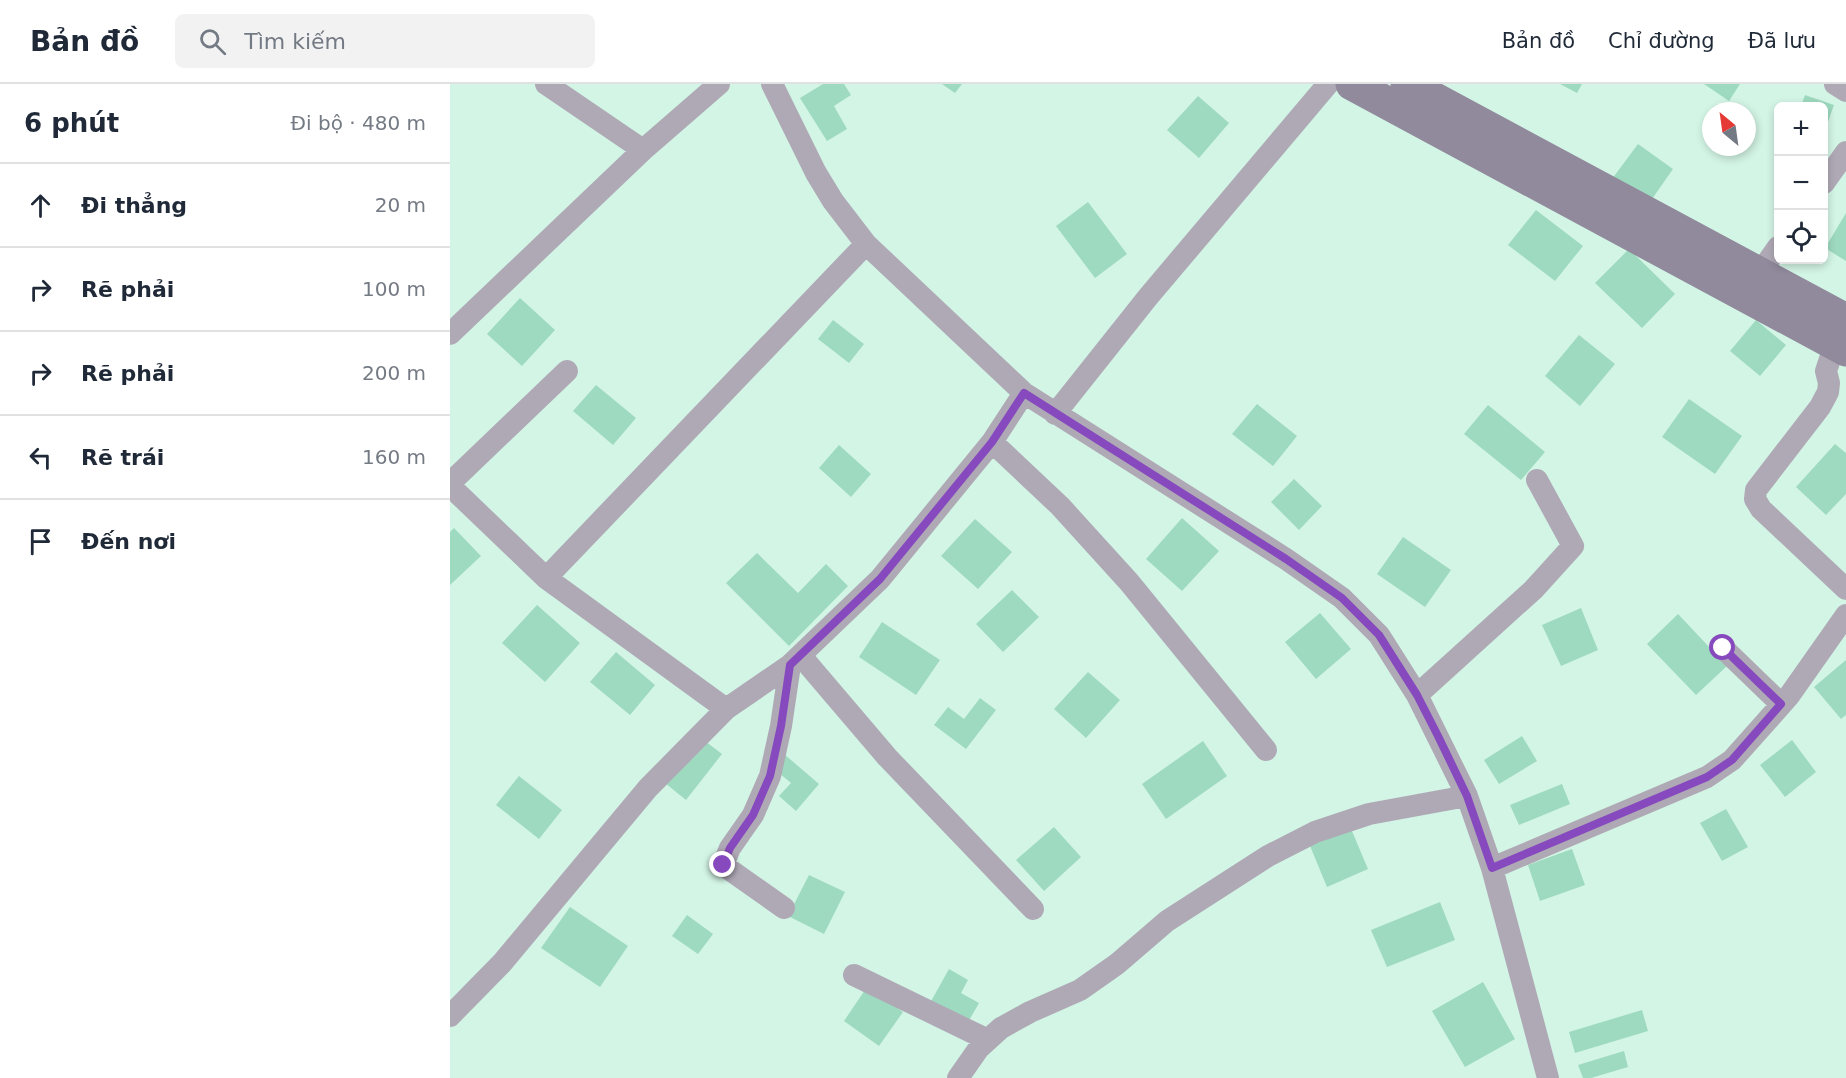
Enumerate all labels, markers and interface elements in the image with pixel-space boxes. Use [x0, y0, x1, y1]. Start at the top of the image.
search box [175, 14, 595, 68]
text: Bản đồ [30, 25, 139, 58]
icon: search [196, 25, 229, 58]
text: Tìm kiếm [244, 29, 346, 54]
text: Bản đồ [1502, 29, 1575, 53]
text: Chỉ đường [1608, 29, 1715, 53]
text: Đã lưu [1748, 29, 1816, 53]
north arrow [1702, 102, 1756, 156]
map controls [1774, 102, 1828, 264]
button: + [1774, 102, 1828, 156]
text: 6 phút [24, 108, 119, 138]
text: Đi bộ · 480 m [291, 111, 426, 135]
button: − [1774, 156, 1828, 210]
icon: ahead [24, 189, 57, 222]
text: Đi thẳng [81, 193, 187, 218]
text: 20 m [375, 193, 426, 217]
button: locate [1774, 210, 1828, 264]
icon: right [24, 273, 57, 306]
text: Rẽ phải [81, 277, 174, 302]
text: 100 m [362, 277, 426, 301]
icon: right [24, 357, 57, 390]
text: Rẽ phải [81, 361, 174, 386]
text: 200 m [362, 361, 426, 385]
icon: left [24, 441, 57, 474]
text: Rẽ trái [81, 445, 164, 470]
text: 160 m [362, 445, 426, 469]
icon: arrive [24, 525, 57, 558]
text: Đến nơi [81, 529, 176, 554]
route start [1709, 634, 1735, 660]
route end [709, 851, 735, 877]

